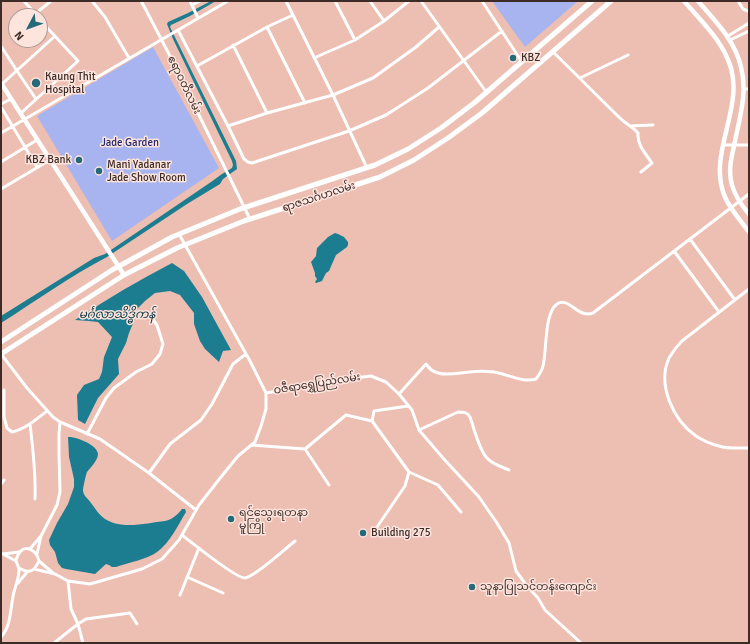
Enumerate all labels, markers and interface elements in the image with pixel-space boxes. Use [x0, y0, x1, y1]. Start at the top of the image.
north arrow [8, 8, 48, 48]
text: N [12, 28, 27, 43]
place label: KBZ [521, 51, 540, 65]
marker: KBZ [508, 53, 518, 63]
street label: ဧရာဝတီလမ်း [164, 54, 204, 116]
place label: Kaung Thit Hospital [45, 70, 96, 96]
marker: Kaung Thit Hospital [30, 77, 42, 89]
park label: Jade Garden [101, 136, 159, 150]
place label: KBZ Bank [25, 153, 71, 167]
marker: KBZ Bank [74, 155, 84, 165]
place label: Mani Yadanar Jade Show Room [107, 158, 186, 184]
marker: Mani Yadanar Jade Show Room [94, 166, 104, 176]
street label: ရာဇသင်္ဂဟလမ်း [281, 179, 357, 215]
water label: မင်္ဂလာသိဒ္ဓိကန် [79, 308, 155, 322]
street label: ဝဇီရာရွှေပြည်လမ်း [273, 371, 361, 397]
place label: ရင်သွေးရတနာ မူကြို [239, 506, 308, 532]
marker: ရင်သွေးရတနာ မူကြို [226, 514, 236, 524]
place label: Building 275 [371, 526, 431, 540]
marker: Building 275 [358, 528, 368, 538]
place label: သူနာပြုသင်တန်းကျောင်း [480, 580, 596, 594]
marker: သူနာပြုသင်တန်းကျောင်း [467, 582, 477, 592]

